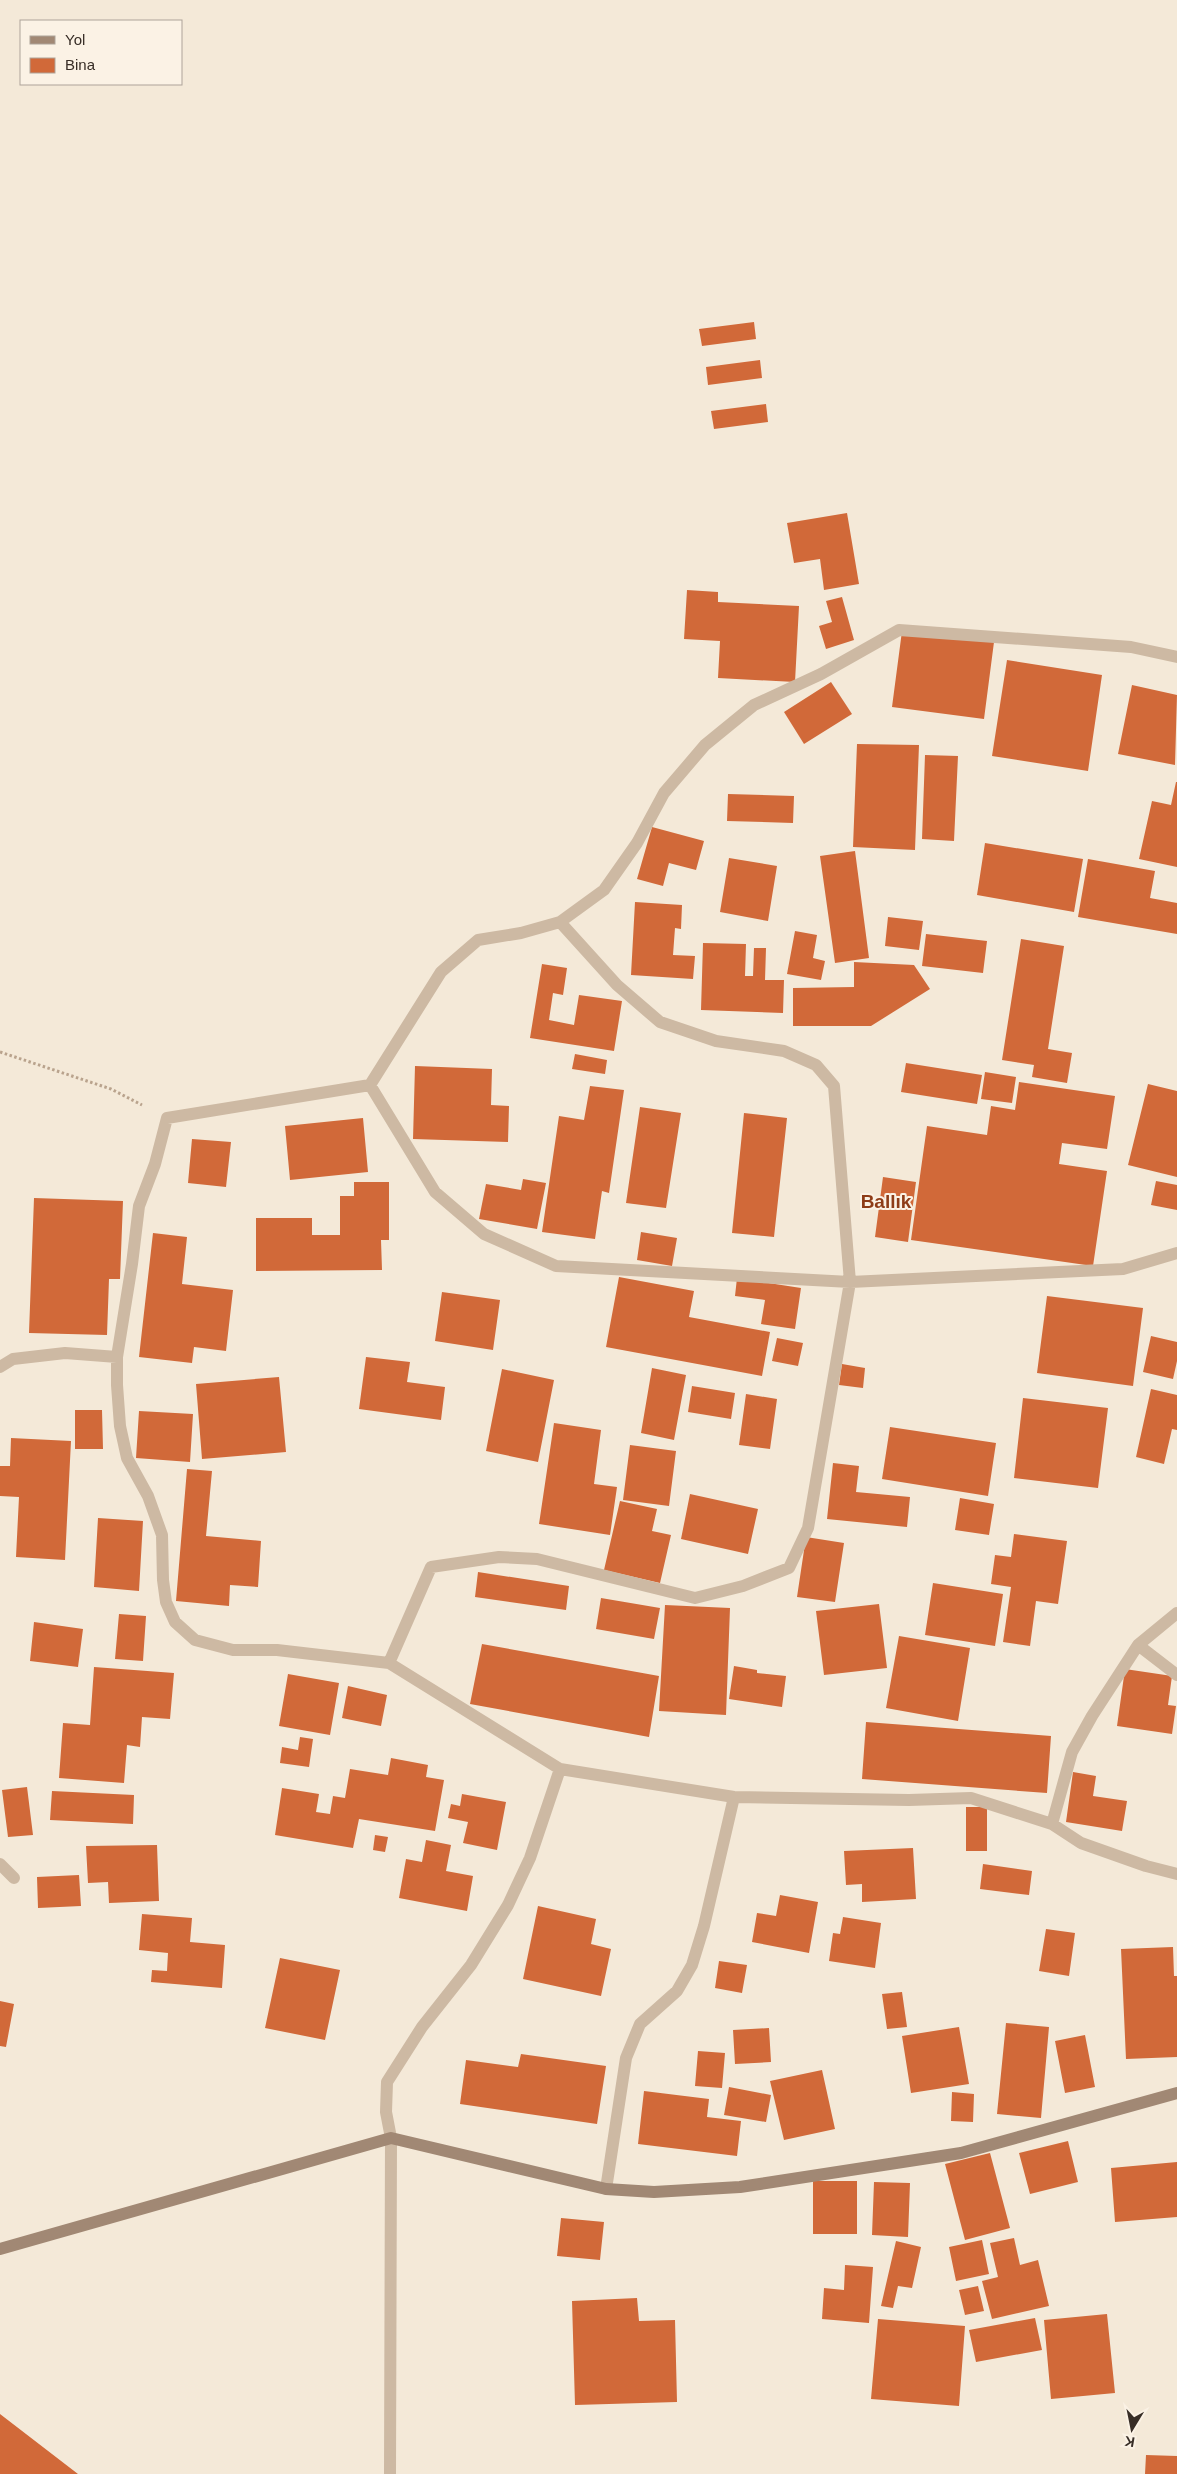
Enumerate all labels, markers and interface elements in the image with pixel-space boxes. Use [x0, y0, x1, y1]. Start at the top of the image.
legend [20, 20, 182, 85]
text: Yol [65, 31, 85, 48]
text: Bina [65, 56, 96, 73]
district label: Ballık [861, 1191, 912, 1212]
north arrow [1107, 2404, 1157, 2454]
text: K [1123, 2433, 1136, 2451]

